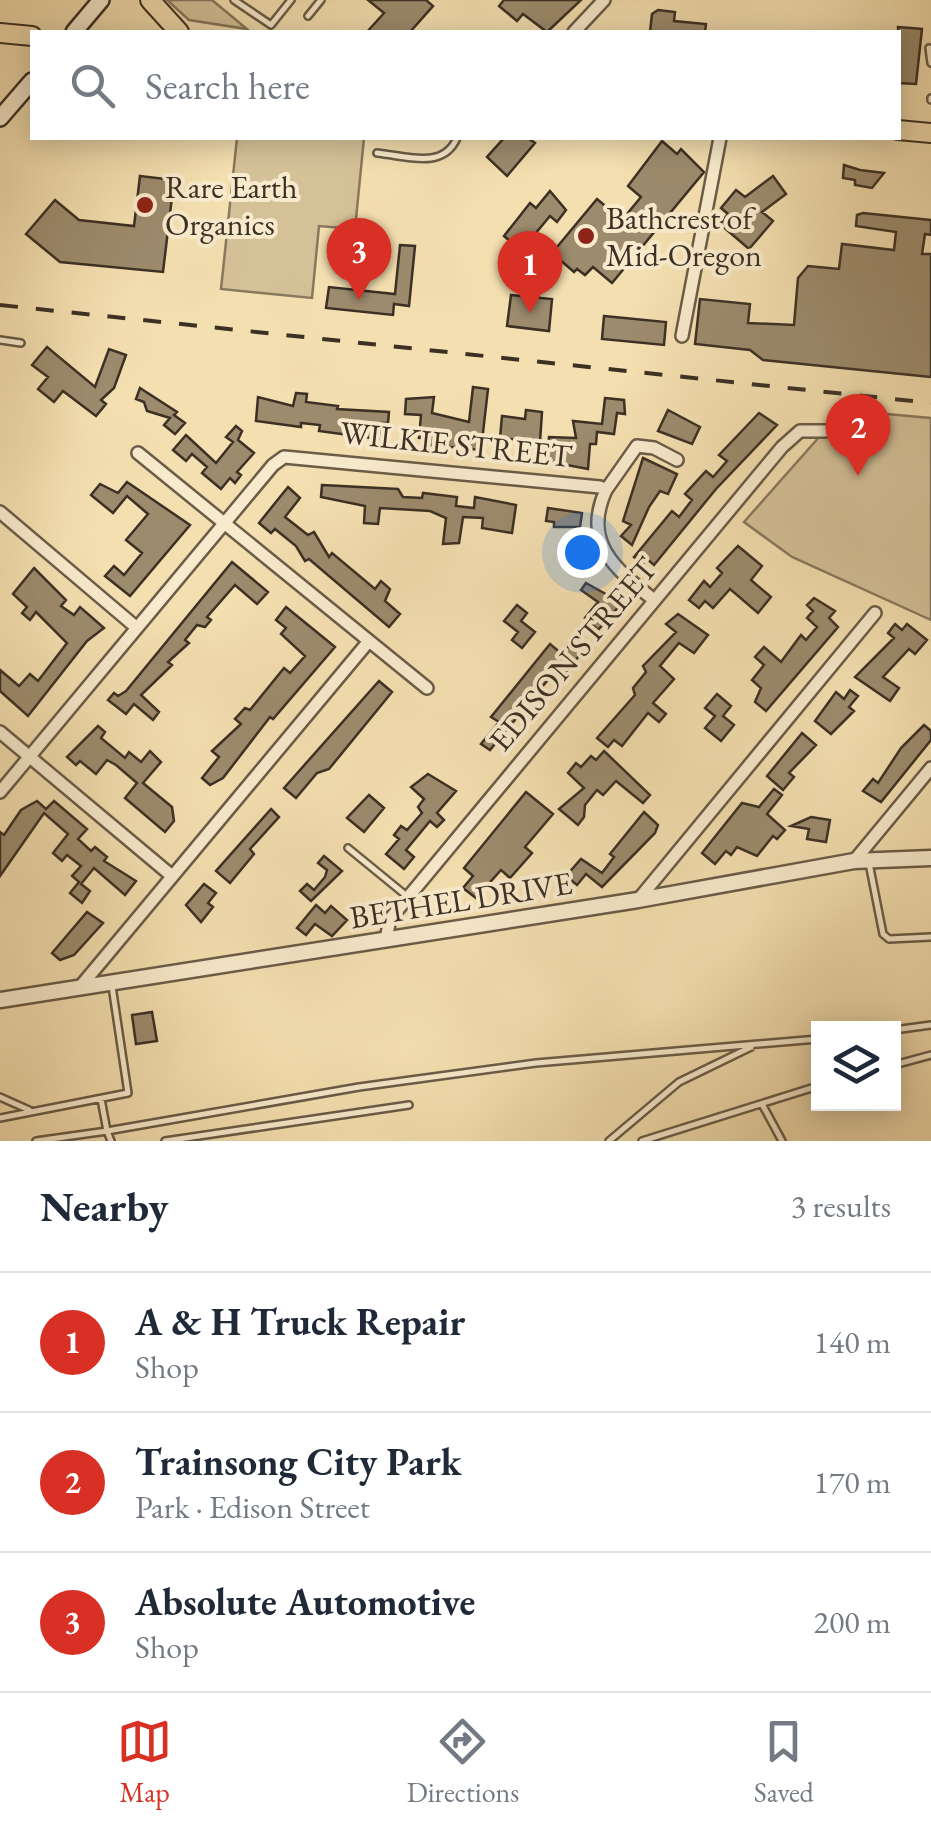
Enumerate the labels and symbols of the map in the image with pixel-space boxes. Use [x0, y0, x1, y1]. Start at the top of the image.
place label: Rare Earth Organics [165, 166, 297, 245]
marker: Rare Earth Organics [134, 194, 156, 216]
place label: Bathcrest of Mid-Oregon [606, 197, 762, 276]
pin: 3 [326, 218, 392, 300]
marker: Bathcrest of Mid-Oregon [575, 225, 597, 247]
pin: 1 [498, 230, 562, 313]
pin: 2 [826, 394, 890, 476]
street label: WILKIE STREET [338, 411, 574, 477]
your location [557, 527, 608, 578]
street label: EDISON STREET [480, 548, 667, 760]
street label: BETHEL DRIVE [347, 862, 575, 938]

